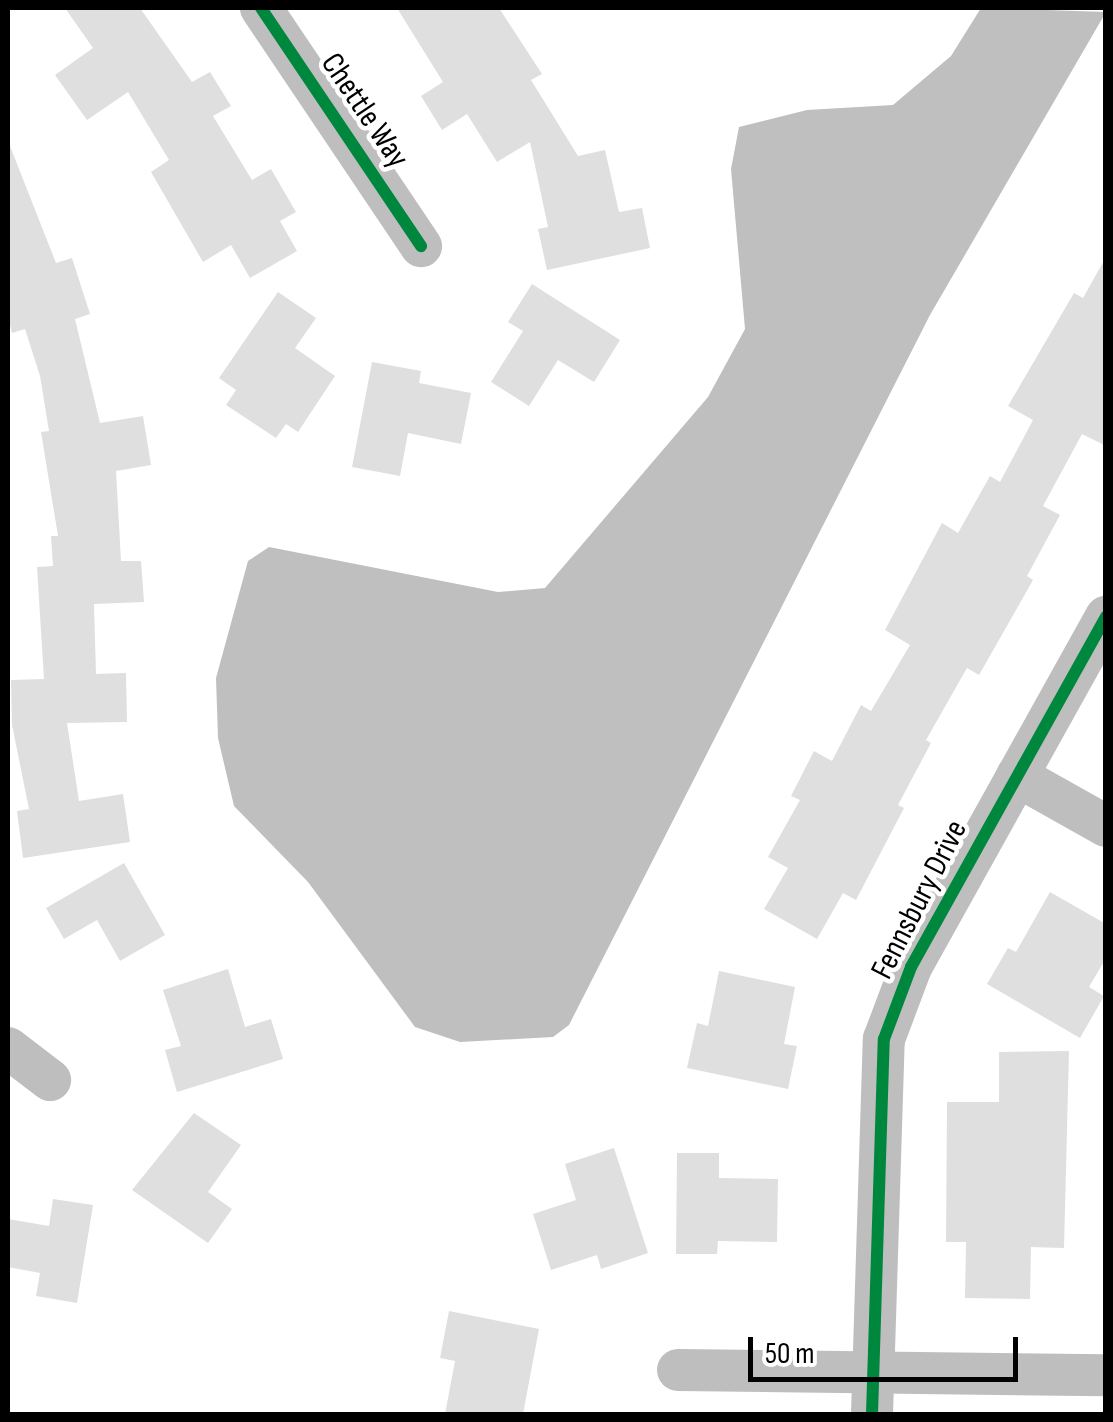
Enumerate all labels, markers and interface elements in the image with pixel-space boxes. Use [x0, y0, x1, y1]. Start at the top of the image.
street label: Chettle Way [312, 46, 416, 176]
street label: Fennsbury Drive [864, 814, 976, 986]
scale bar [753, 1317, 1023, 1379]
text: 50 m [765, 1336, 814, 1372]

